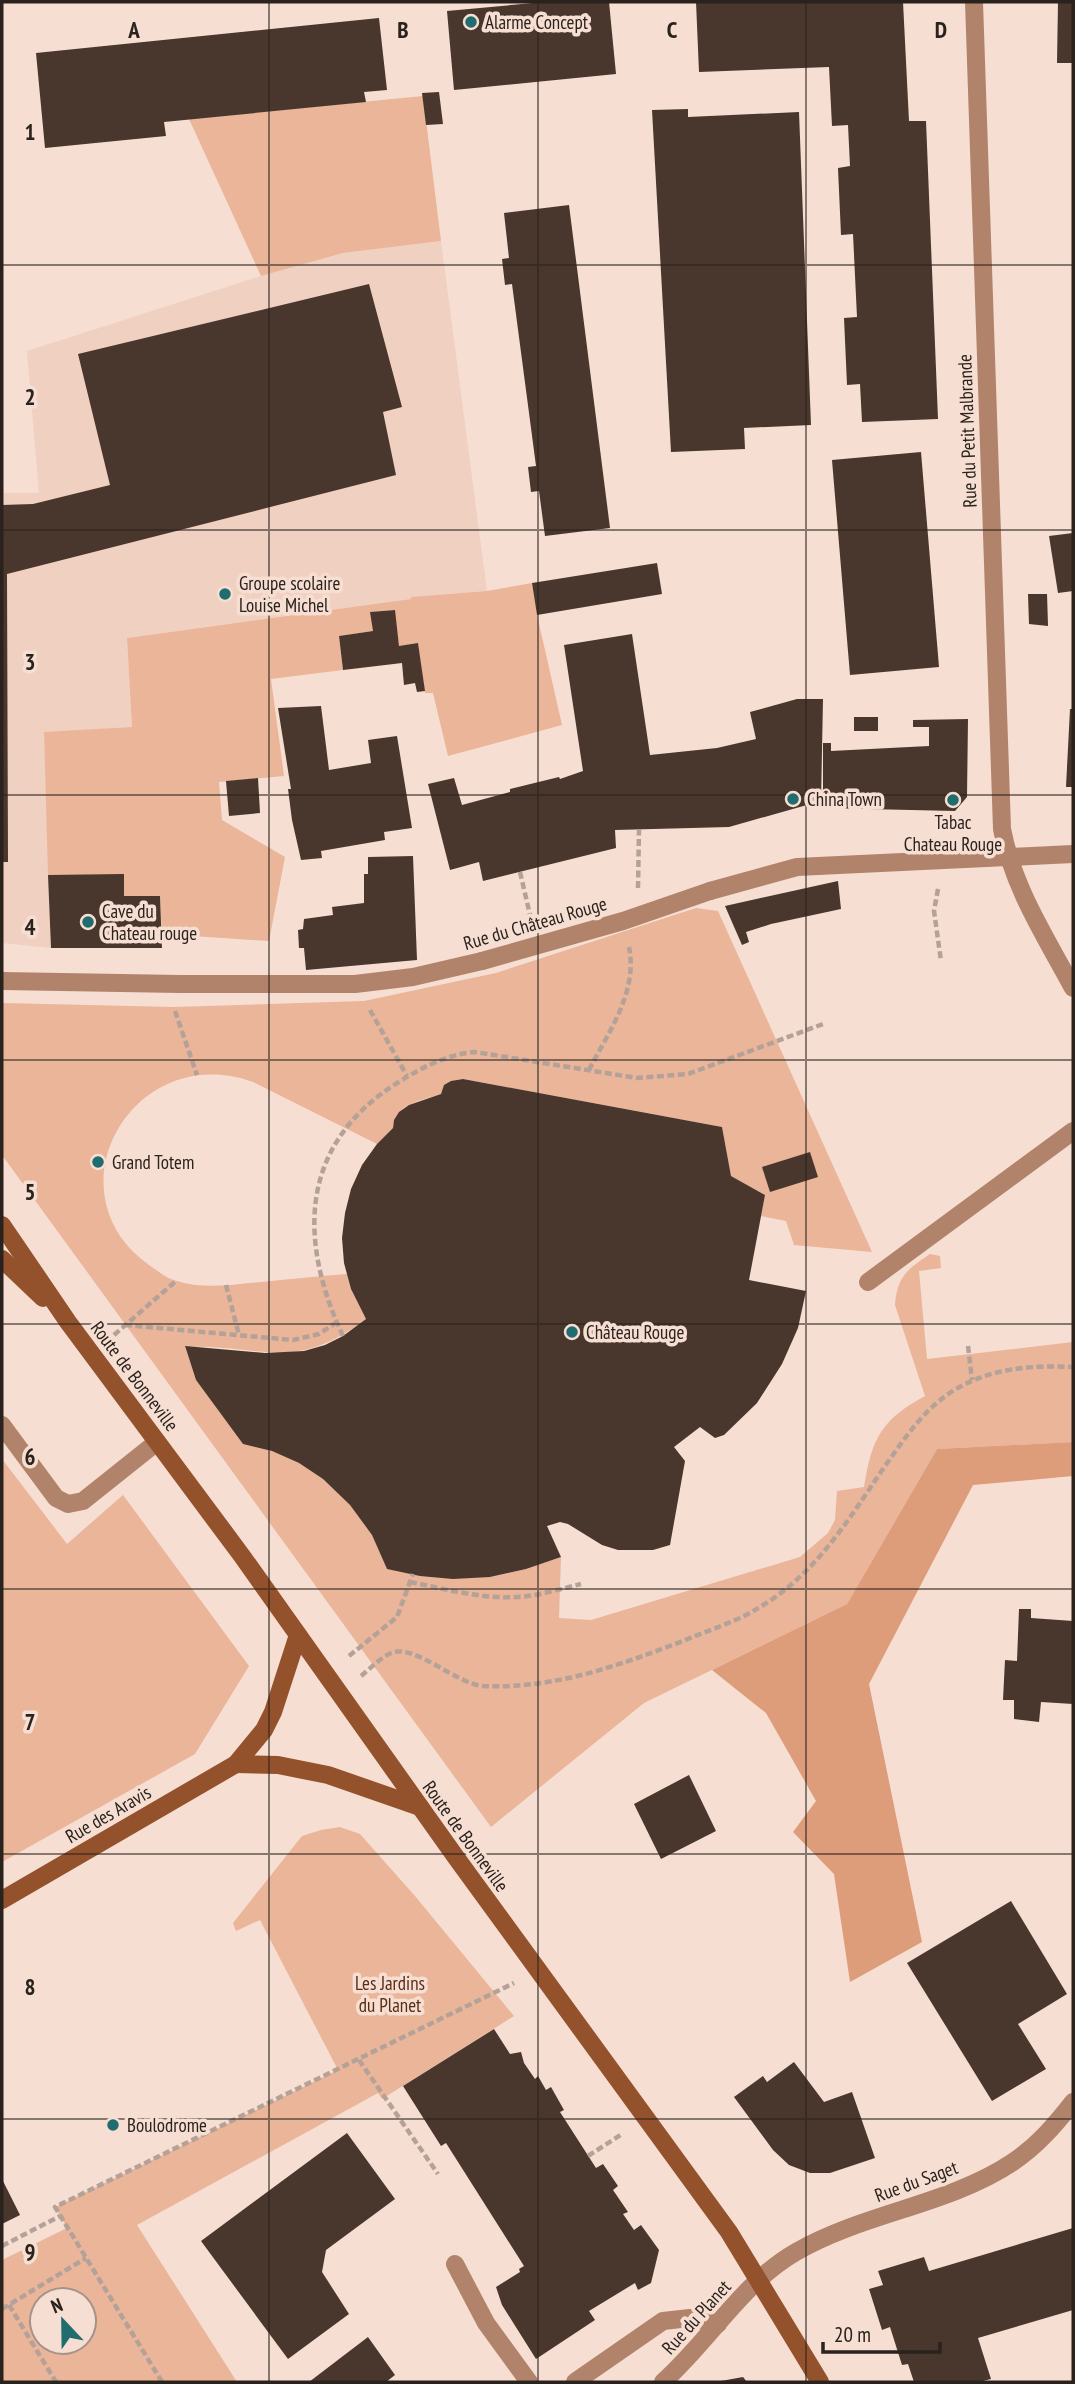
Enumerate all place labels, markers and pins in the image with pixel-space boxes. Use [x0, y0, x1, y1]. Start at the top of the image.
place label: Alarme Concept [485, 10, 589, 34]
marker: Alarme Concept [463, 14, 479, 30]
place label: Groupe scolaire Louise Michel [239, 571, 341, 617]
marker: Groupe scolaire Louise Michel [217, 586, 233, 602]
place label: China Town [807, 787, 882, 811]
marker: China Town [785, 791, 801, 807]
marker: Tabac Chateau Rouge [945, 792, 961, 808]
place label: Tabac Chateau Rouge [904, 810, 1002, 856]
place label: Cave du Chateau rouge [102, 899, 197, 945]
marker: Cave du Chateau rouge [80, 914, 96, 930]
place label: Grand Totem [112, 1150, 194, 1174]
marker: Grand Totem [90, 1154, 106, 1170]
place label: Château Rouge [586, 1320, 684, 1344]
marker: Château Rouge [564, 1324, 580, 1340]
place label: Boulodrome [127, 2113, 207, 2137]
marker: Boulodrome [105, 2117, 121, 2133]

